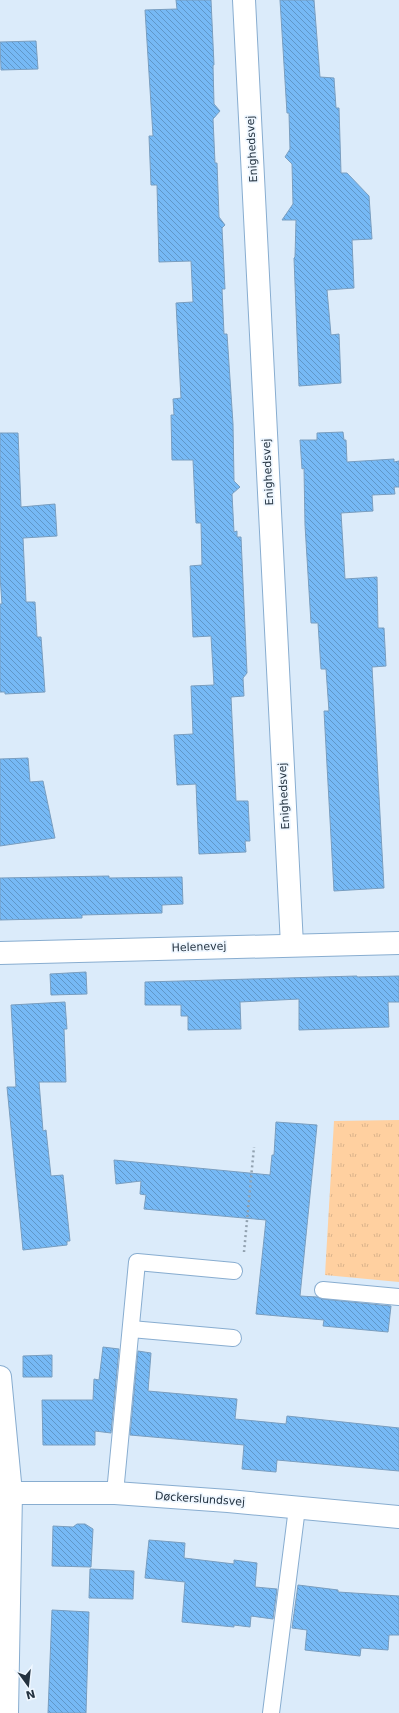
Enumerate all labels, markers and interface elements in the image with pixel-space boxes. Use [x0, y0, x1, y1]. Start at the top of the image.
street label: Enighedsvej [244, 115, 260, 183]
street label: Enighedsvej [260, 438, 276, 506]
street label: Enighedsvej [276, 762, 292, 830]
street label: Helenevej [171, 940, 227, 954]
street label: Døckerslundsvej [155, 1489, 245, 1509]
north arrow [8, 1665, 48, 1705]
text: N [24, 1687, 37, 1702]

